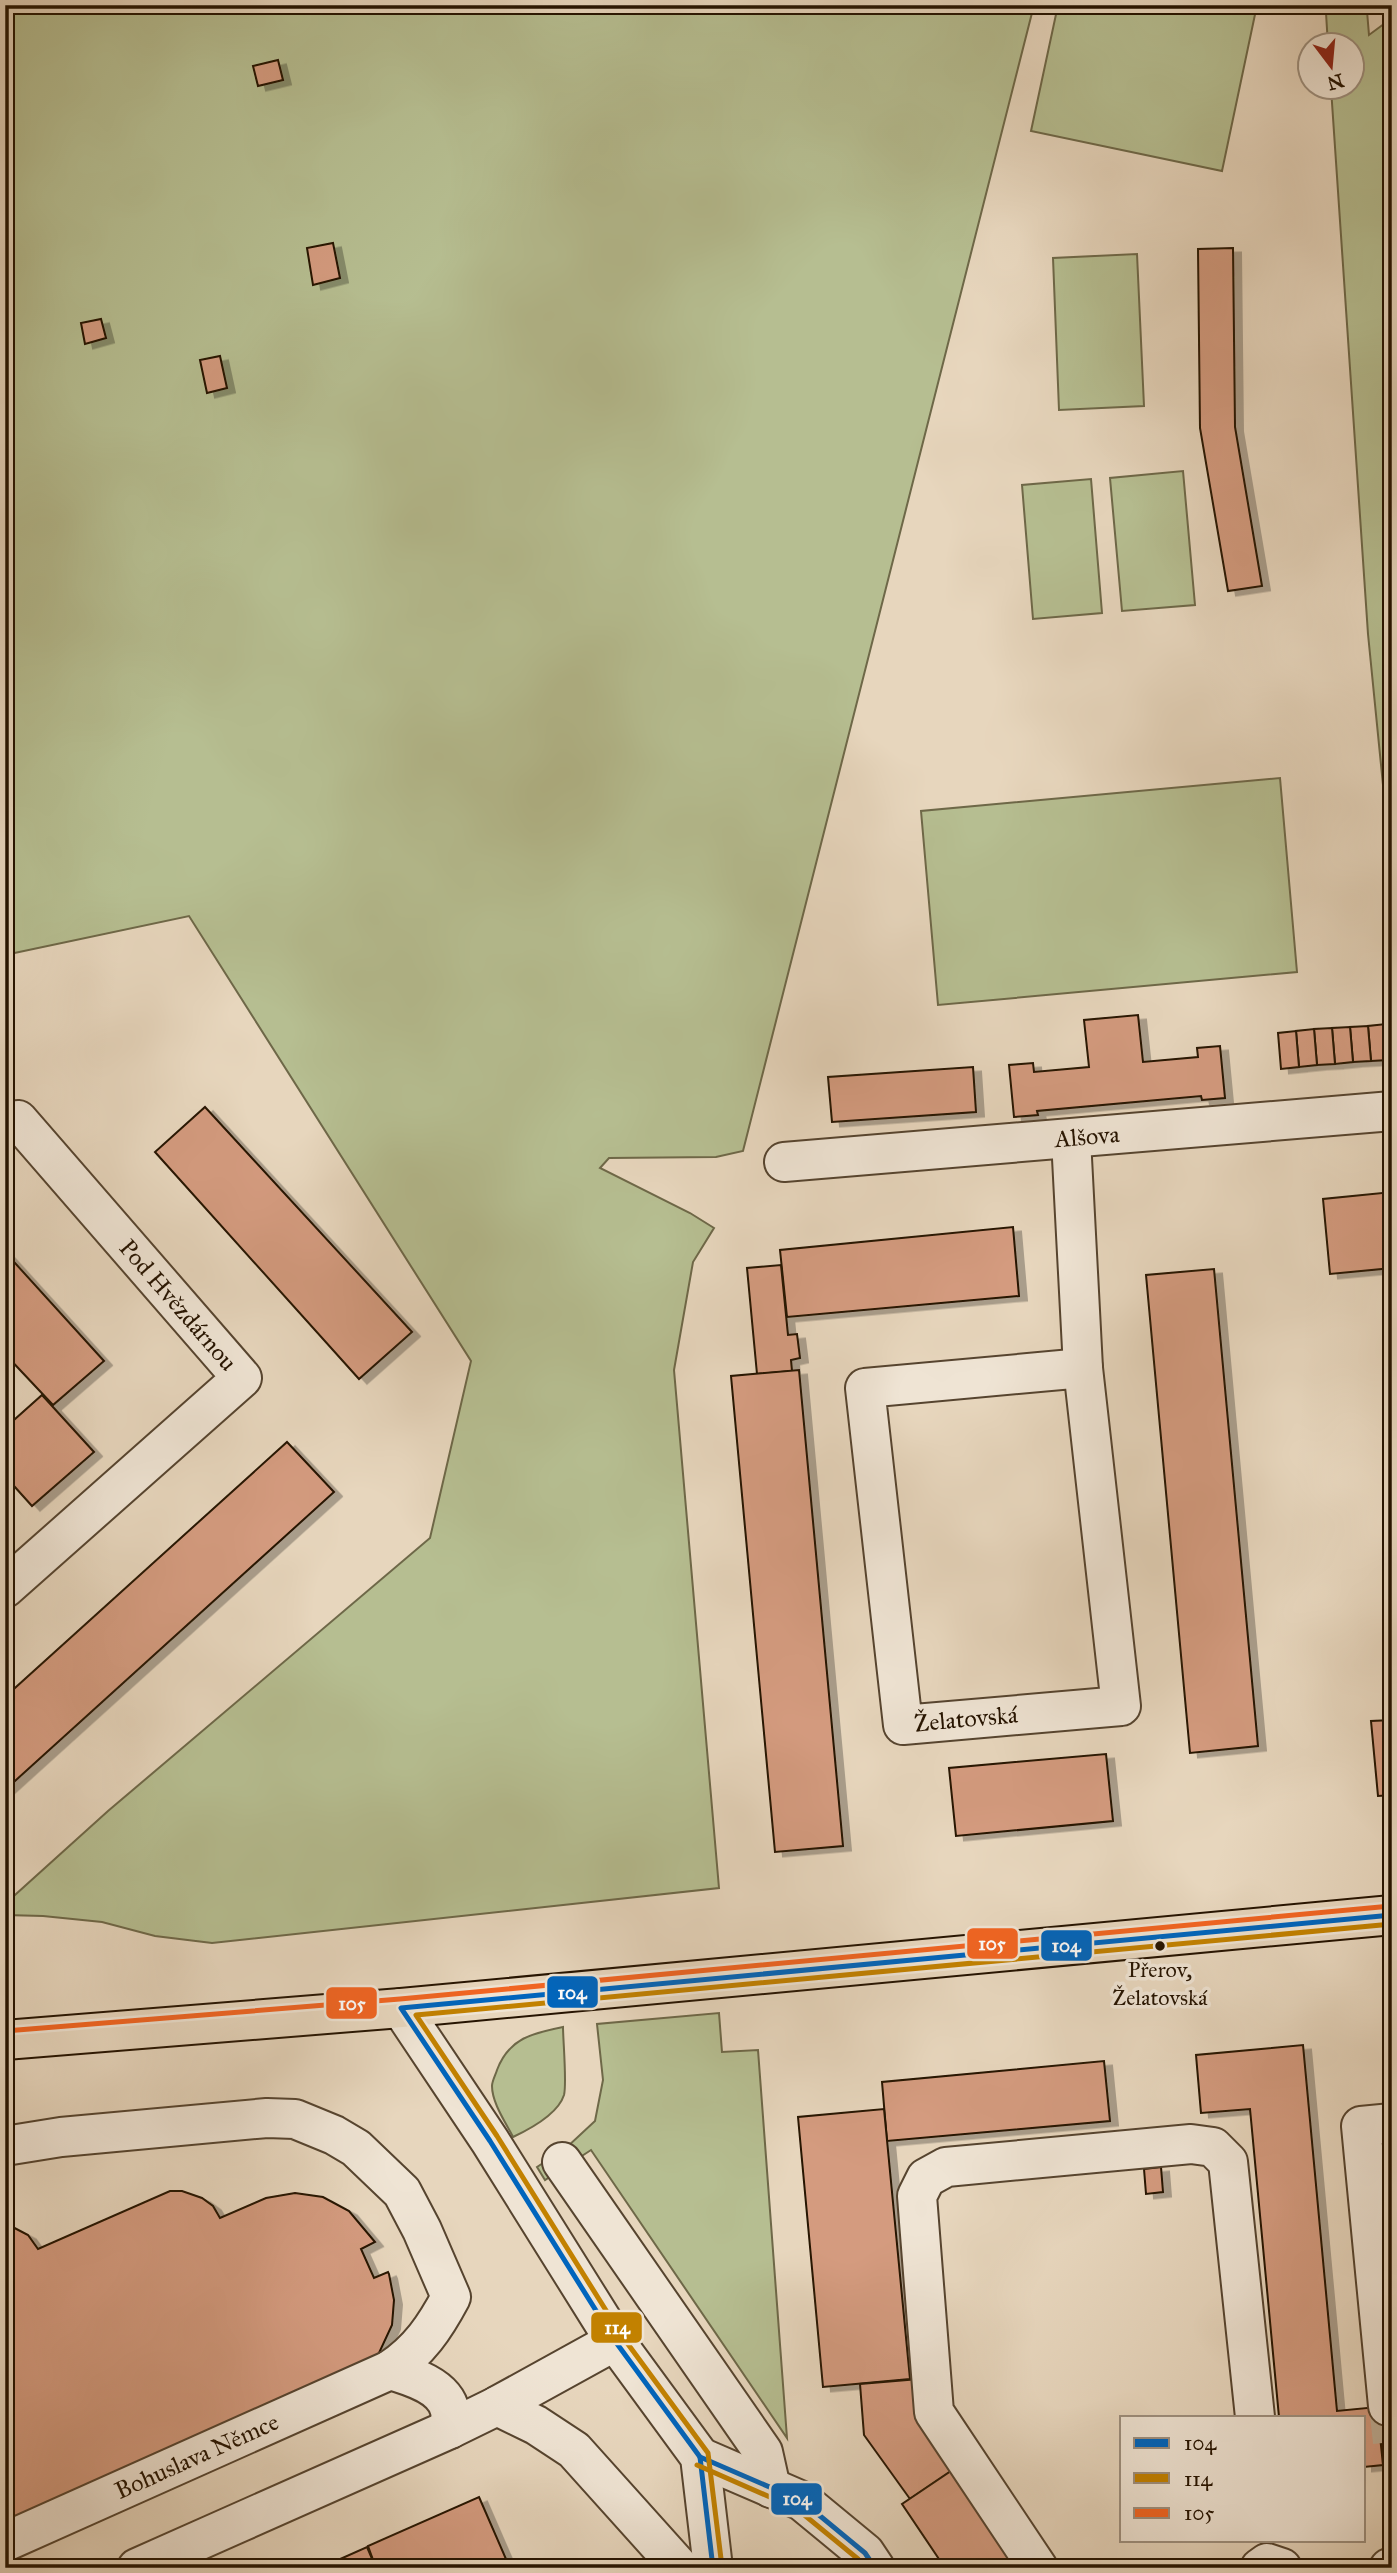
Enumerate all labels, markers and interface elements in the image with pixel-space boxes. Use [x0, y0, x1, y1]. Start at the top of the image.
north arrow [1296, 32, 1366, 102]
text: N [1325, 69, 1346, 95]
street label: Alšova [1052, 1119, 1122, 1154]
street label: Pod Hvězdárnou [113, 1233, 243, 1377]
street label: Želatovská [913, 1699, 1020, 1738]
line badge: 105 [966, 1927, 1019, 1960]
line badge: 104 [1040, 1929, 1093, 1962]
text: 105 [978, 1932, 1006, 1955]
text: 104 [1051, 1934, 1082, 1958]
marker: Přerov, Želatovská [1153, 1939, 1167, 1953]
place label: Přerov, Želatovská [1112, 1956, 1208, 2011]
line badge: 104 [546, 1975, 599, 2009]
text: 104 [557, 1981, 588, 2005]
line badge: 105 [325, 1986, 378, 2020]
text: 105 [338, 1992, 366, 2015]
line badge: 114 [590, 2311, 643, 2344]
text: 114 [604, 2316, 631, 2340]
street label: Bohuslava Němce [110, 2407, 283, 2506]
legend [1120, 2416, 1366, 2542]
text: 104 [1184, 2430, 1217, 2456]
text: 114 [1184, 2466, 1214, 2492]
line badge: 104 [770, 2482, 823, 2516]
text: 104 [782, 2487, 813, 2511]
text: 105 [1184, 2500, 1214, 2526]

